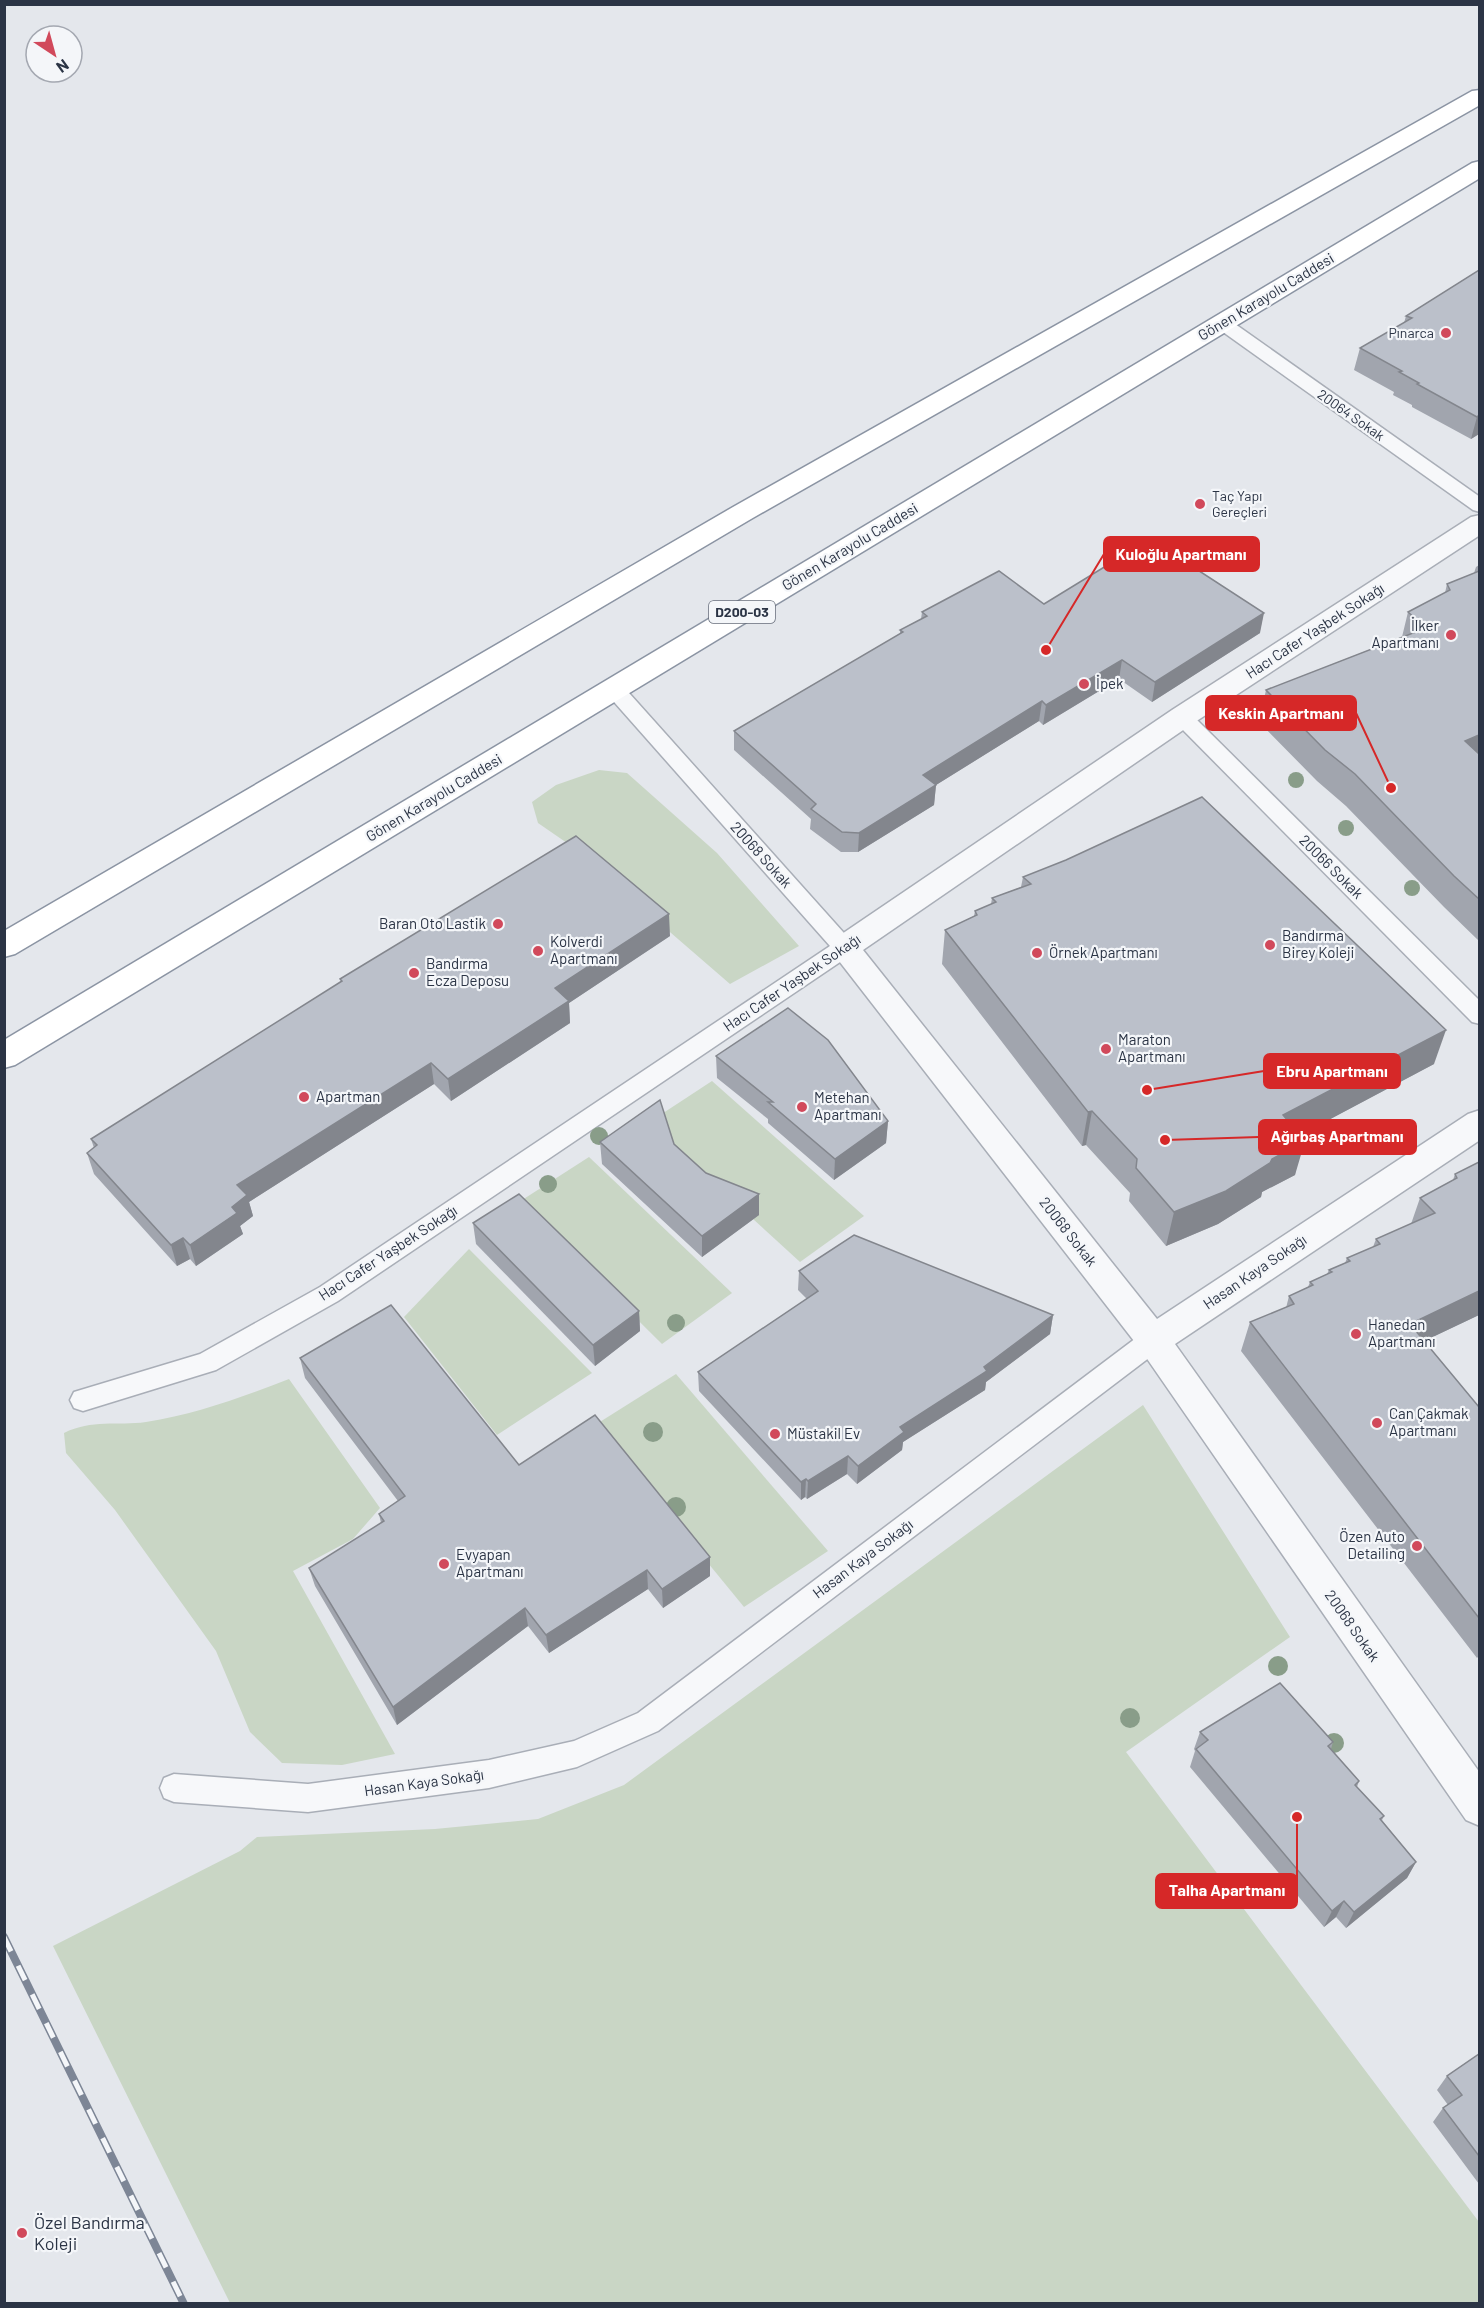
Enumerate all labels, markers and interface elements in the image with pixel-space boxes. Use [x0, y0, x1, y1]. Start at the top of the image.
north arrow [24, 24, 84, 84]
text: N [53, 56, 73, 77]
street label: Gönen Karayolu Caddesi [1194, 248, 1337, 344]
place label: Pınarca [1389, 324, 1434, 341]
marker: Pınarca [1439, 326, 1453, 340]
street label: 20064 Sokak [1314, 385, 1388, 444]
place label: Taç Yapı Gereçleri [1212, 487, 1267, 520]
marker: Taç Yapı Gereçleri [1193, 497, 1207, 511]
street label: Gönen Karayolu Caddesi [778, 498, 921, 594]
callout: Kuloğlu Apartmanı [1104, 537, 1259, 571]
text: Kuloğlu Apartmanı [1115, 544, 1247, 563]
street label: Hacı Cafer Yaşbek Sokağı [1242, 579, 1387, 682]
road number: D200-03 [709, 601, 775, 623]
place label: İlker Apartmanı [1371, 616, 1440, 651]
marker: İlker Apartmanı [1444, 628, 1458, 642]
place label: İpek [1096, 674, 1124, 692]
marker: İpek [1077, 677, 1091, 691]
callout: Keskin Apartmanı [1206, 696, 1356, 730]
text: Keskin Apartmanı [1218, 703, 1344, 722]
street label: Gönen Karayolu Caddesi [362, 749, 505, 845]
street label: 20068 Sokak [727, 817, 797, 892]
street label: 20066 Sokak [1296, 831, 1368, 902]
place label: Baran Oto Lastik [379, 914, 486, 932]
marker: Baran Oto Lastik [491, 917, 505, 931]
place label: Bandırma Birey Koleji [1282, 926, 1354, 961]
street label: Hacı Cafer Yaşbek Sokağı [719, 930, 863, 1035]
place label: Kolverdi Apartmanı [550, 932, 618, 967]
marker: Bandırma Birey Koleji [1263, 938, 1277, 952]
place label: Örnek Apartmanı [1049, 943, 1158, 961]
marker: Kolverdi Apartmanı [531, 944, 545, 958]
marker: Örnek Apartmanı [1030, 946, 1044, 960]
place label: Bandırma Ecza Deposu [426, 954, 509, 989]
marker: Bandırma Ecza Deposu [407, 966, 421, 980]
place label: Maraton Apartmanı [1118, 1030, 1186, 1065]
marker: Maraton Apartmanı [1099, 1042, 1113, 1056]
callout: Ebru Apartmanı [1264, 1054, 1400, 1088]
text: Ebru Apartmanı [1276, 1061, 1388, 1080]
place label: Apartman [316, 1087, 380, 1105]
place label: Metehan Apartmanı [814, 1088, 882, 1123]
marker: Apartman [297, 1090, 311, 1104]
marker: Metehan Apartmanı [795, 1100, 809, 1114]
callout: Ağırbaş Apartmanı [1259, 1120, 1416, 1154]
text: Ağırbaş Apartmanı [1271, 1126, 1404, 1145]
street label: 20068 Sokak [1036, 1193, 1102, 1270]
street label: Hacı Cafer Yaşbek Sokağı [315, 1201, 460, 1304]
street label: Hasan Kaya Sokağı [1199, 1230, 1310, 1312]
place label: Hanedan Apartmanı [1368, 1315, 1436, 1350]
marker: Hanedan Apartmanı [1349, 1327, 1363, 1341]
place label: Can Çakmak Apartmanı [1389, 1404, 1469, 1439]
marker: Can Çakmak Apartmanı [1370, 1416, 1384, 1430]
place label: Müstakil Ev [787, 1424, 860, 1442]
marker: Müstakil Ev [768, 1427, 782, 1441]
street label: Hasan Kaya Sokağı [809, 1515, 916, 1602]
place label: Özen Auto Detailing [1339, 1527, 1405, 1562]
marker: Özen Auto Detailing [1410, 1539, 1424, 1553]
place label: Evyapan Apartmanı [456, 1545, 524, 1580]
marker: Evyapan Apartmanı [437, 1557, 451, 1571]
street label: 20068 Sokak [1322, 1586, 1384, 1665]
street label: Hasan Kaya Sokağı [363, 1765, 485, 1799]
callout: Talha Apartmanı [1156, 1874, 1297, 1908]
text: Talha Apartmanı [1169, 1880, 1285, 1899]
place label: Özel Bandırma Koleji [34, 2211, 145, 2254]
marker: Özel Bandırma Koleji [15, 2226, 29, 2240]

